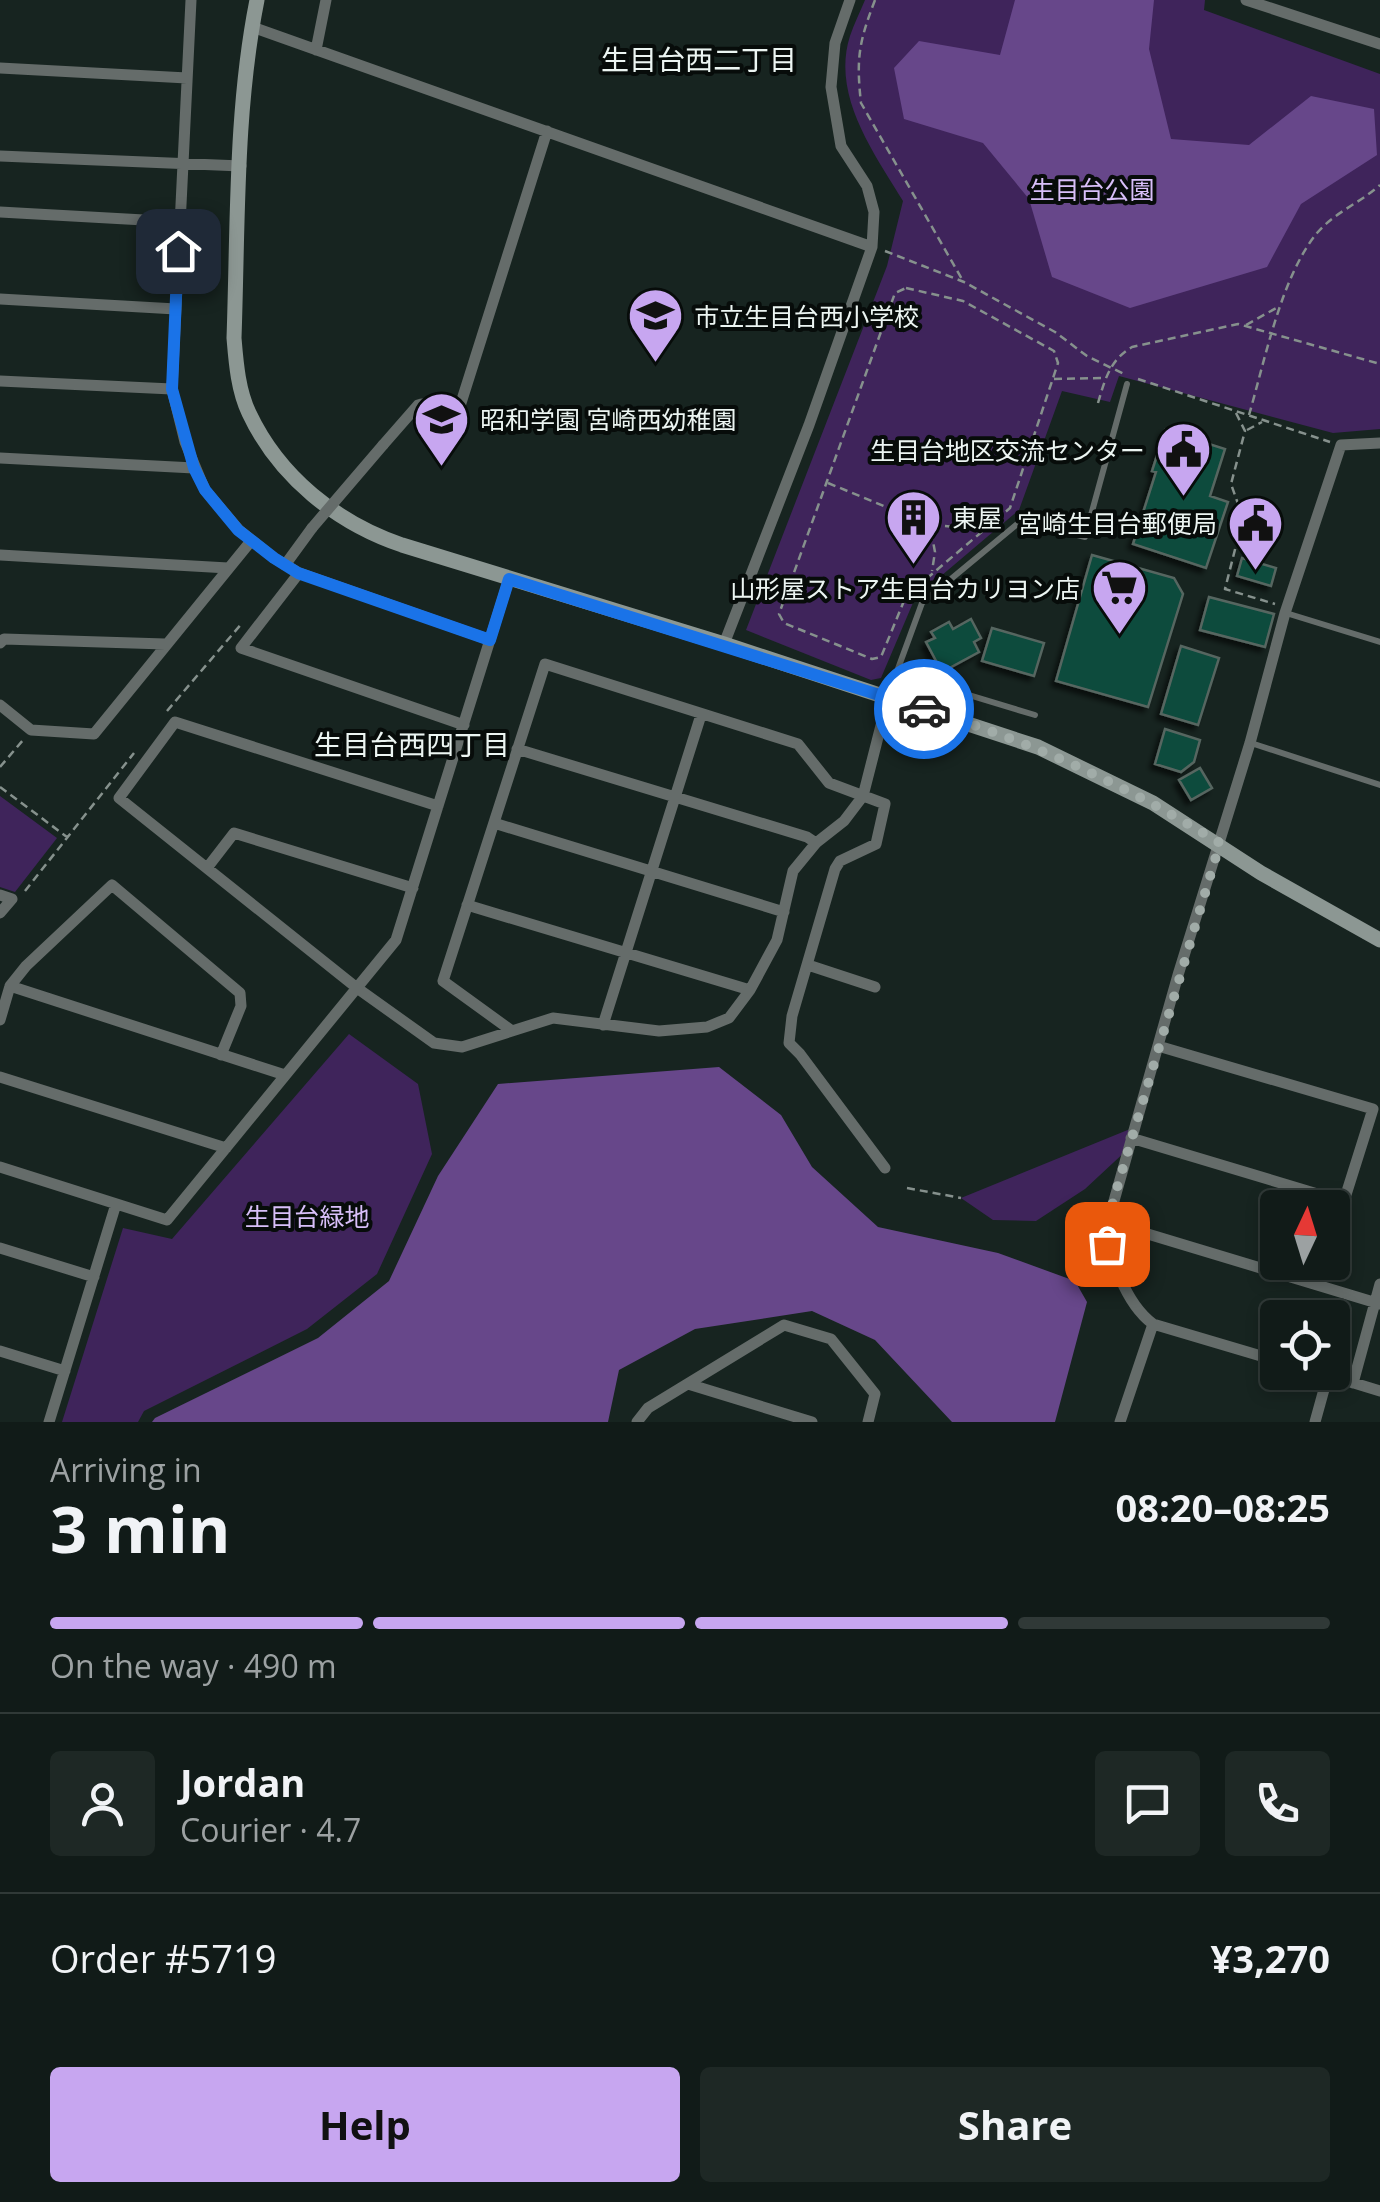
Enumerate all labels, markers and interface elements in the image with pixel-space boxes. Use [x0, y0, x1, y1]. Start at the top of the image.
district label: 生目台西二丁目 [601, 40, 797, 78]
park label: 生目台公園 [1029, 172, 1155, 206]
pin [136, 209, 221, 294]
icon: home [151, 224, 206, 279]
school or university icon: 市立生目台西小学校 [625, 286, 685, 365]
place label: 市立生目台西小学校 [694, 299, 919, 333]
school or university icon: 昭和学園 宮崎西幼稚園 [411, 389, 471, 468]
place label: 昭和学園 宮崎西幼稚園 [480, 402, 737, 436]
public building icon: 生目台地区交流センター [1154, 420, 1214, 499]
place label: 生目台地区交流センター [870, 433, 1145, 467]
building icon: 東屋 [883, 487, 943, 566]
public building icon: 宮崎生目台郵便局 [1226, 493, 1286, 572]
place label: 東屋 [952, 500, 1002, 534]
place label: 宮崎生目台郵便局 [1017, 506, 1217, 540]
supermarket icon: 山形屋ストア生目台カリヨン店 [1089, 558, 1149, 637]
place label: 山形屋ストア生目台カリヨン店 [730, 571, 1080, 605]
courier [874, 659, 974, 759]
icon: car [897, 682, 952, 737]
district label: 生目台西四丁目 [314, 725, 510, 763]
north arrow [1260, 1190, 1350, 1280]
map controls [1260, 1190, 1350, 1390]
park label: 生目台緑地 [244, 1199, 370, 1233]
pin [1065, 1202, 1150, 1287]
icon: bag [1080, 1217, 1135, 1272]
button: locate [1260, 1300, 1350, 1390]
text: Arriving in [50, 1448, 202, 1491]
text: 08:20–08:25 [1116, 1481, 1330, 1533]
text: 3 min [50, 1484, 230, 1572]
text: On the way · 490 m [50, 1644, 337, 1687]
button: person [50, 1751, 155, 1856]
button: chat [1095, 1751, 1200, 1856]
button: phone [1225, 1751, 1330, 1856]
text: Jordan [180, 1756, 305, 1808]
text: Courier · 4.7 [180, 1808, 361, 1851]
text: Order #5719 [50, 1932, 277, 1984]
text: ¥3,270 [1211, 1932, 1330, 1984]
button: Help [50, 2067, 680, 2182]
button: Share [700, 2067, 1330, 2182]

